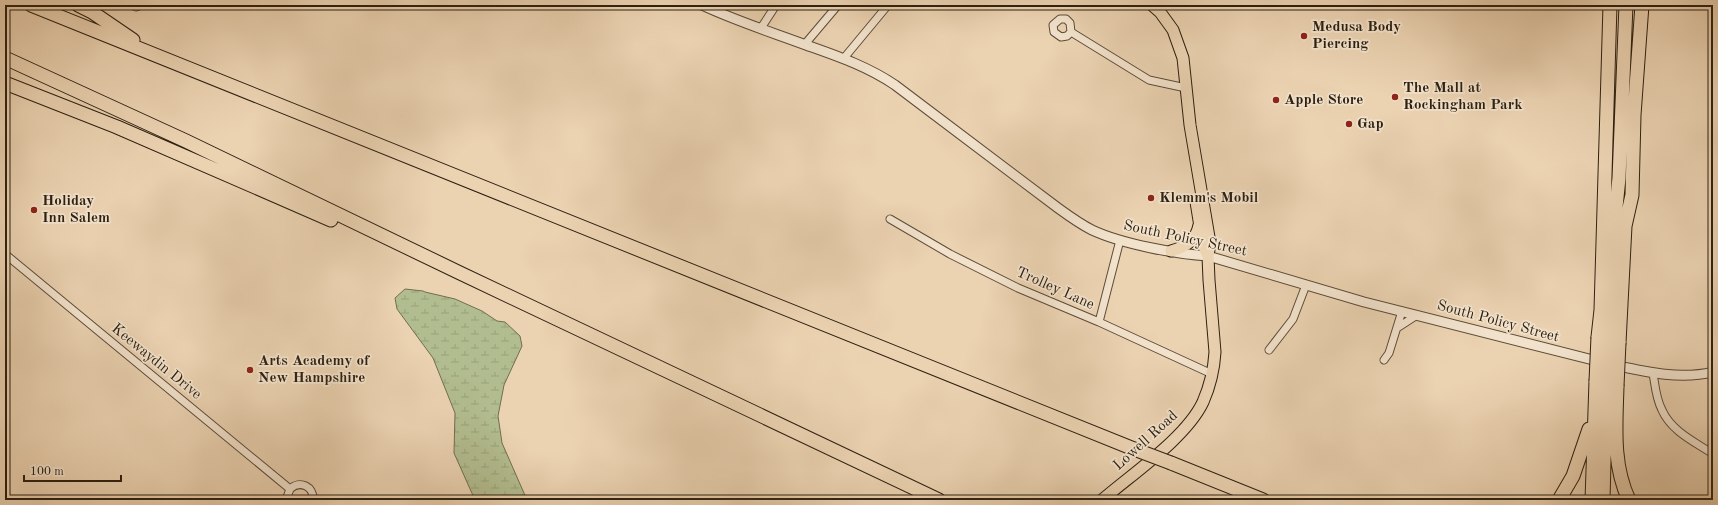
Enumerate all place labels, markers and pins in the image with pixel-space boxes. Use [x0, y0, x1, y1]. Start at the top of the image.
place label: Medusa Body Piercing [1312, 20, 1401, 52]
marker: Medusa Body Piercing [1299, 31, 1309, 41]
place label: The Mall at Rockingham Park [1403, 81, 1523, 113]
marker: The Mall at Rockingham Park [1390, 92, 1400, 102]
place label: Apple Store [1284, 93, 1363, 108]
marker: Apple Store [1271, 95, 1281, 105]
place label: Gap [1357, 117, 1384, 132]
marker: Gap [1344, 119, 1354, 129]
place label: Klemm's Mobil [1159, 191, 1259, 206]
marker: Klemm's Mobil [1146, 193, 1156, 203]
place label: Holiday Inn Salem [42, 194, 110, 226]
marker: Holiday Inn Salem [29, 205, 39, 215]
place label: Arts Academy of New Hampshire [258, 354, 371, 386]
marker: Arts Academy of New Hampshire [245, 365, 255, 375]

